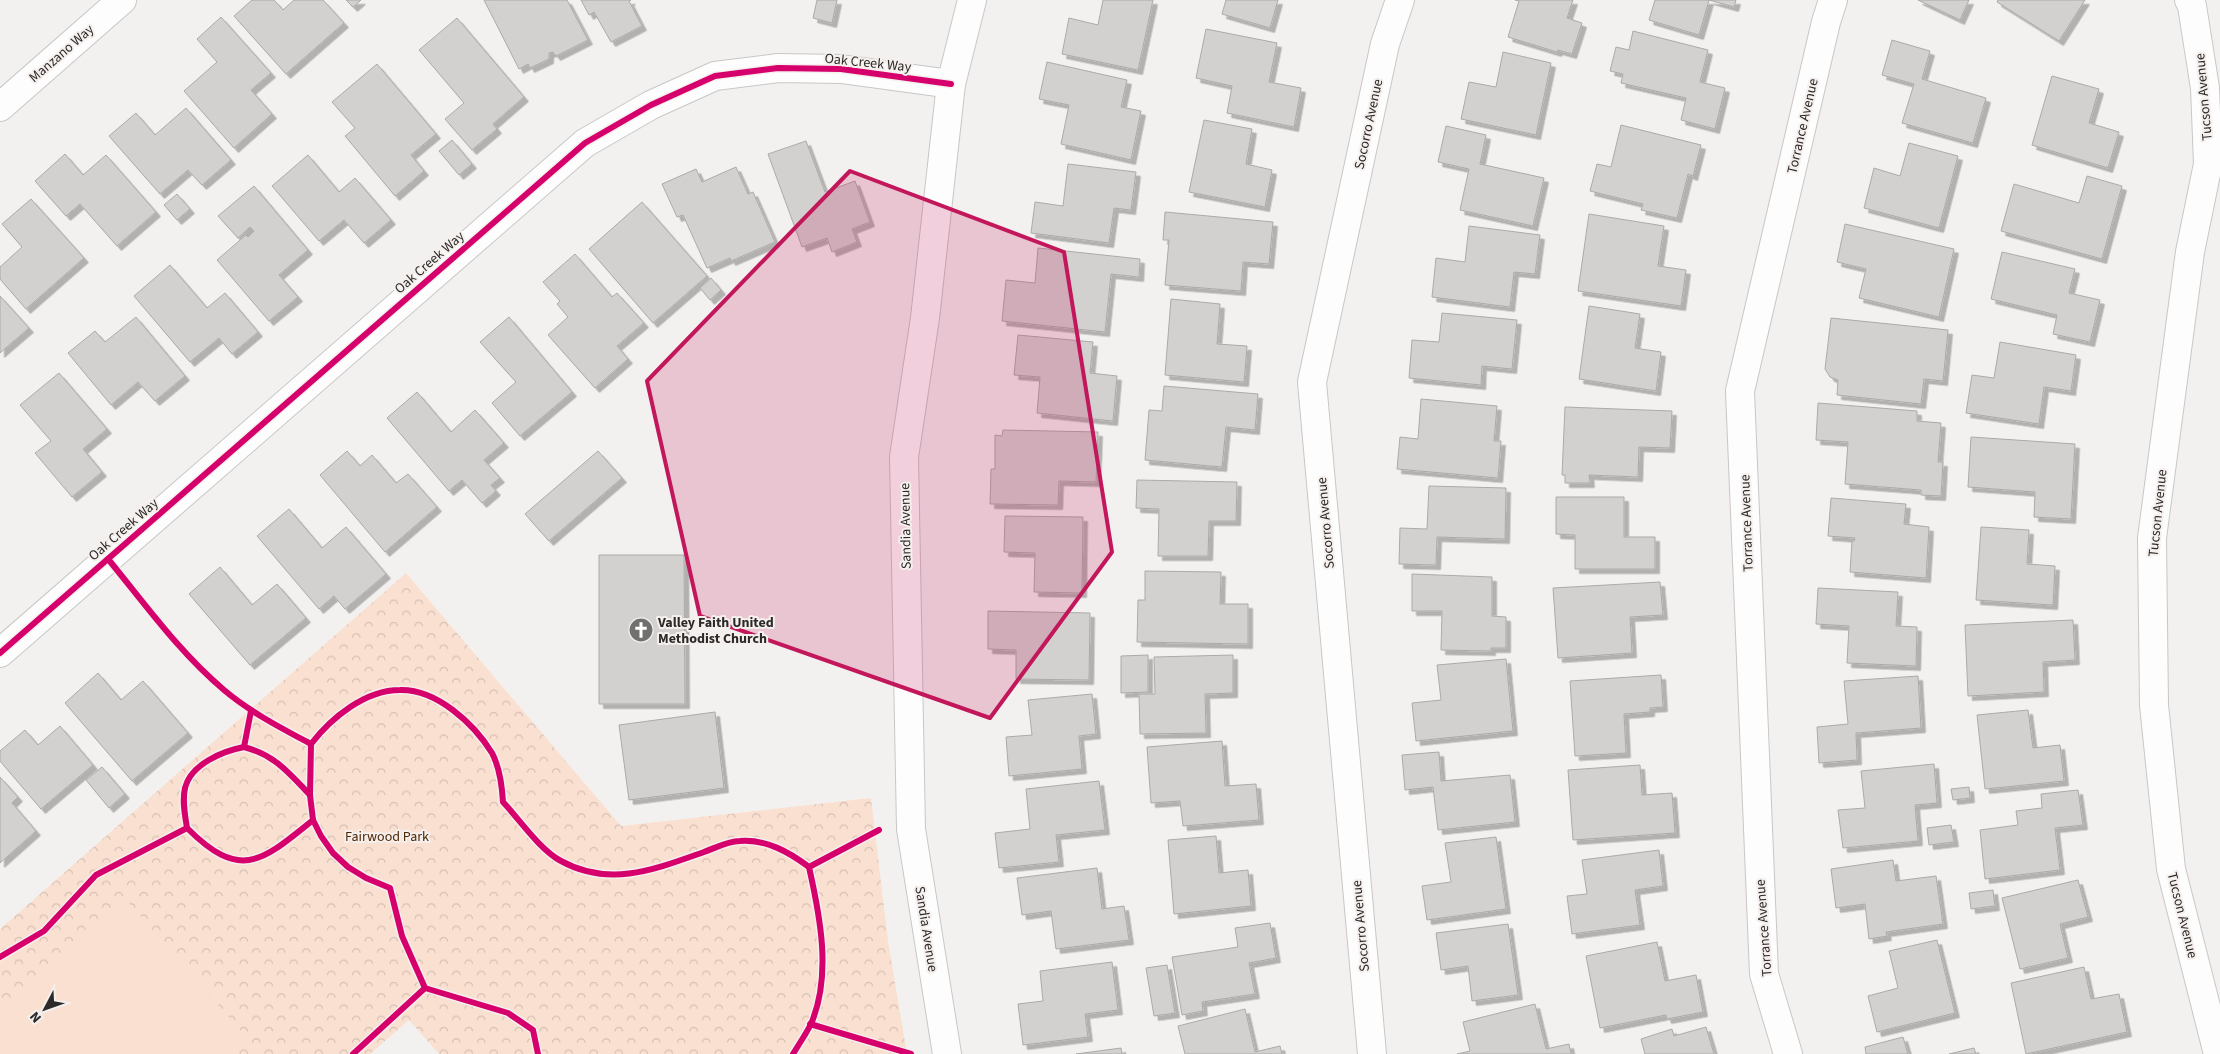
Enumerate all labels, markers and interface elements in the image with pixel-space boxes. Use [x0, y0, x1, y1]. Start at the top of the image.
street label: Manzano Way [25, 20, 99, 88]
street label: Oak Creek Way [824, 49, 913, 78]
street label: Tucson Avenue [2190, 52, 2218, 142]
street label: Socorro Avenue [1350, 77, 1388, 171]
street label: Torrance Avenue [1782, 77, 1824, 176]
street label: Oak Creek Way [390, 226, 469, 299]
street label: Tucson Avenue [2143, 468, 2173, 558]
street label: Torrance Avenue [1735, 474, 1759, 572]
street label: Socorro Avenue [1312, 476, 1340, 570]
street label: Sandia Avenue [895, 483, 917, 569]
street label: Oak Creek Way [84, 493, 163, 566]
place label: Valley Faith United Methodist Church [657, 613, 774, 649]
church icon: Valley Faith United Methodist Church [628, 617, 654, 643]
park label: Fairwood Park [345, 827, 429, 847]
street label: Tucson Avenue [2162, 870, 2202, 960]
street label: Socorro Avenue [1347, 879, 1375, 973]
street label: Torrance Avenue [1751, 879, 1777, 977]
street label: Sandia Avenue [909, 885, 943, 973]
north arrow [20, 984, 70, 1034]
text: N [25, 1007, 47, 1027]

